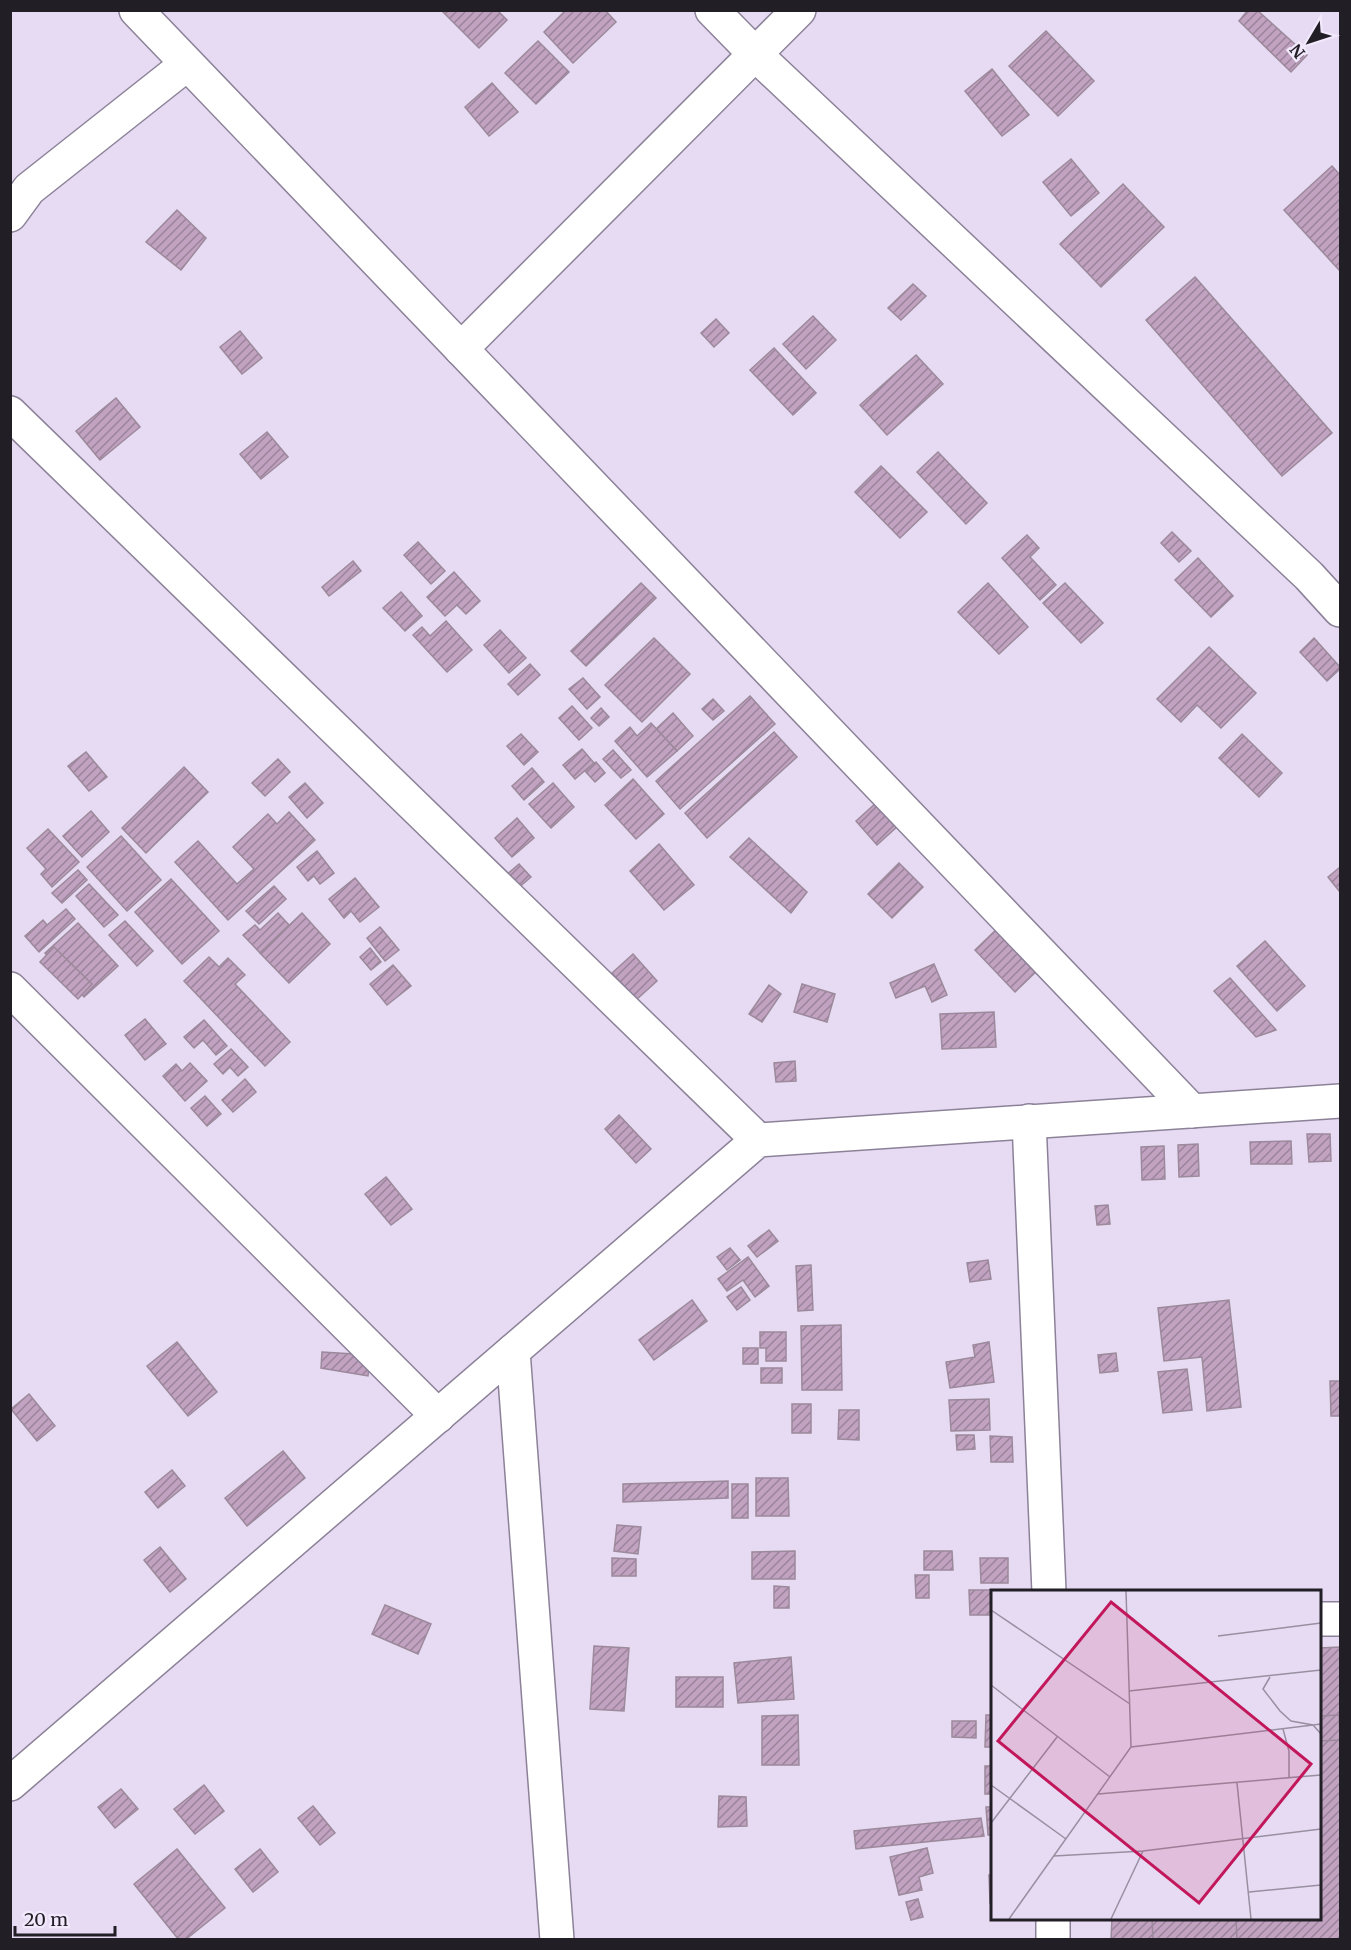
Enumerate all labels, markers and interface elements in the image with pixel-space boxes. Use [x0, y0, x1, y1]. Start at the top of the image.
north arrow [1279, 12, 1339, 72]
text: N [1285, 40, 1309, 63]
inset map [991, 1590, 1321, 1920]
scale bar [15, 1899, 116, 1937]
text: 20 m [24, 1908, 68, 1931]

